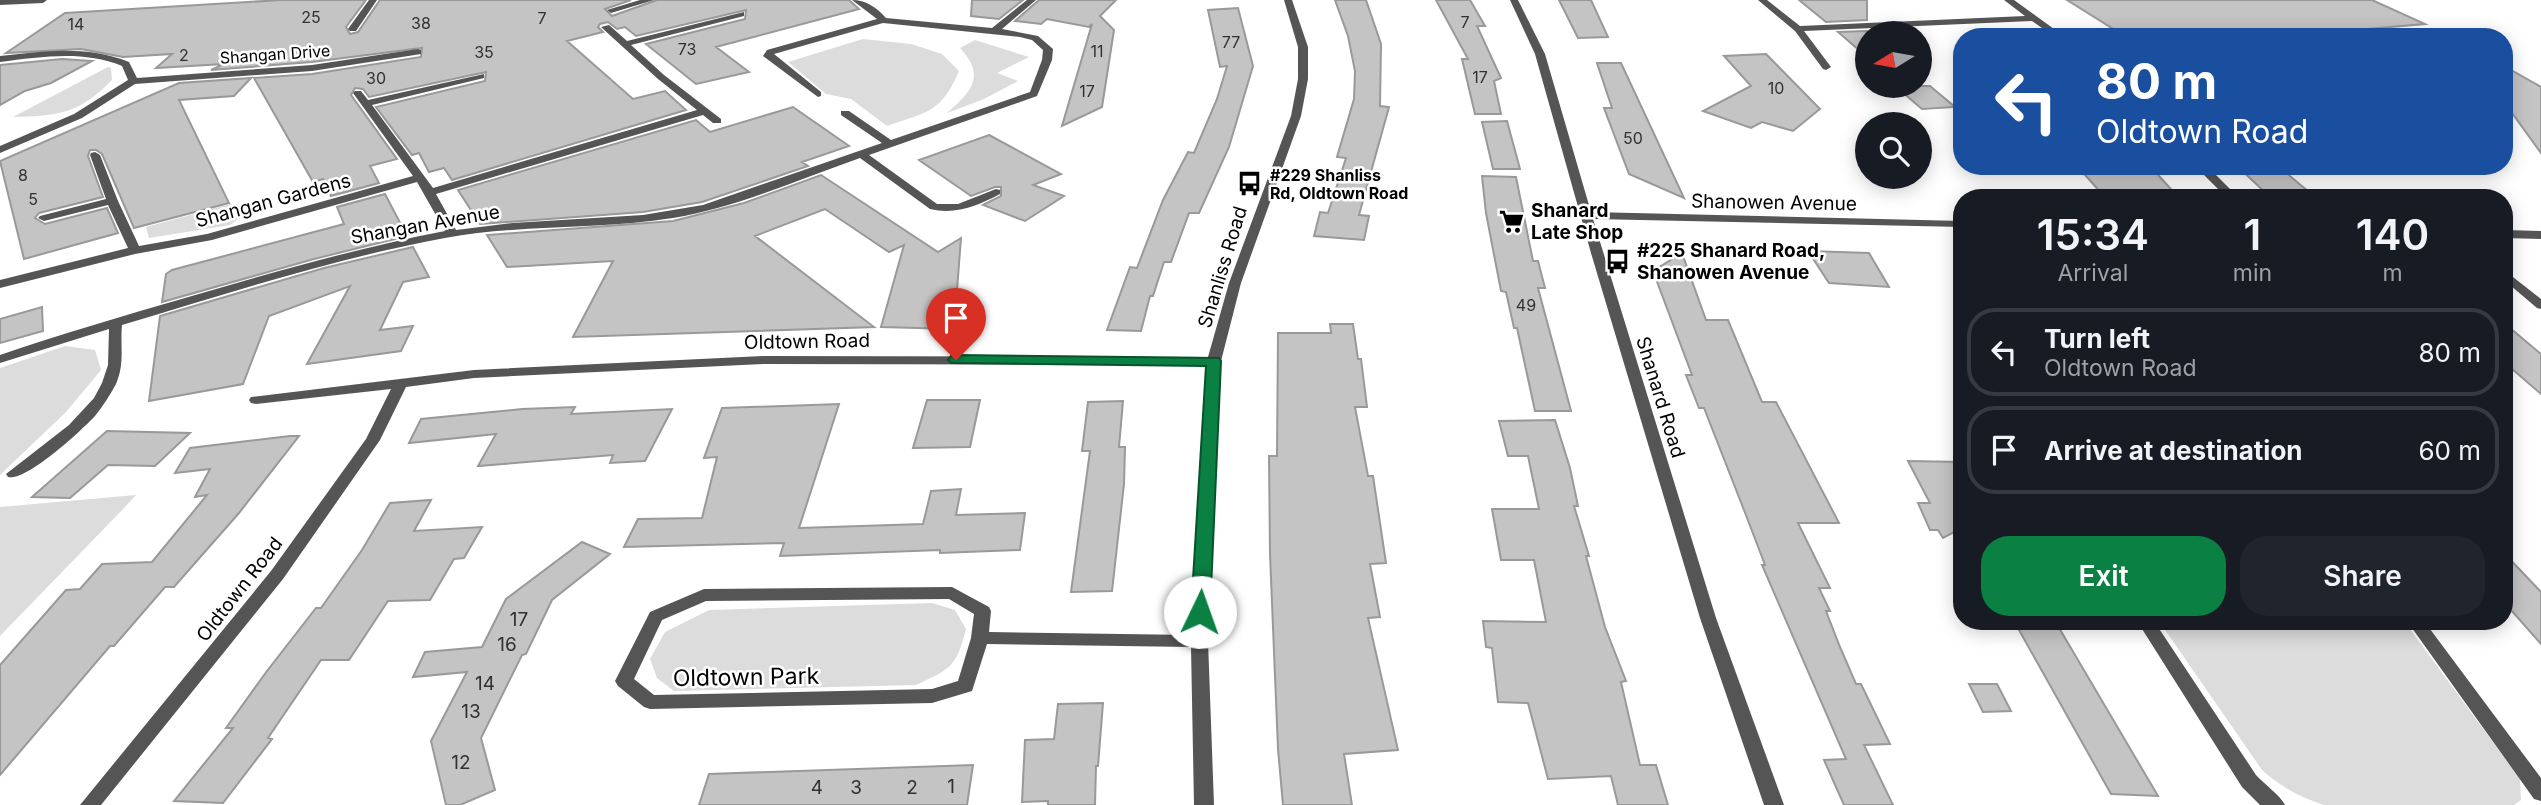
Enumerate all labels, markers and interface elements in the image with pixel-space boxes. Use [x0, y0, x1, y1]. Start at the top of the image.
house number: 25 [301, 7, 321, 27]
house number: 7 [537, 8, 547, 28]
house number: 7 [1460, 12, 1470, 32]
house number: 38 [411, 13, 431, 33]
house number: 14 [68, 14, 84, 34]
north arrow [1855, 21, 1932, 98]
map controls [1855, 21, 1932, 189]
house number: 77 [1222, 32, 1240, 52]
house number: 73 [678, 39, 696, 59]
street label: Shangan Drive [219, 40, 331, 68]
house number: 11 [1090, 41, 1104, 61]
house number: 35 [474, 42, 494, 62]
house number: 2 [179, 45, 189, 65]
text: 80 m [2096, 52, 2217, 111]
icon: left [1981, 56, 2072, 147]
house number: 17 [1472, 67, 1488, 87]
house number: 30 [366, 68, 386, 88]
house number: 10 [1768, 78, 1784, 98]
house number: 17 [1079, 81, 1095, 101]
button: search [1855, 112, 1932, 189]
text: Oldtown Road [2096, 112, 2308, 151]
house number: 50 [1623, 128, 1643, 148]
house number: 8 [18, 165, 28, 185]
place label: #229 Shanliss Rd, Oldtown Road [1270, 165, 1408, 203]
street label: Shangan Gardens [193, 169, 353, 232]
bus stop icon: #229 Shanliss Rd, Oldtown Road [1236, 170, 1264, 198]
house number: 5 [28, 189, 38, 209]
street label: Shanowen Avenue [1691, 190, 1857, 215]
place label: Shanard Late Shop [1531, 199, 1623, 244]
street label: Shangan Avenue [349, 200, 501, 249]
street label: Shanliss Road [1193, 204, 1252, 331]
supermarket icon: Shanard Late Shop [1497, 207, 1525, 235]
text: 15:34 [2037, 209, 2149, 260]
text: 1 [2244, 209, 2261, 260]
text: 140 [2356, 209, 2429, 260]
place label: #225 Shanard Road, Shanowen Avenue [1637, 239, 1825, 284]
bus stop icon: #225 Shanard Road, Shanowen Avenue [1603, 247, 1631, 275]
text: Arrival [2057, 259, 2128, 287]
text: min [2233, 259, 2272, 287]
text: m [2382, 259, 2403, 287]
pin [926, 288, 986, 360]
house number: 49 [1516, 295, 1536, 315]
icon: arrive [937, 299, 975, 337]
text: Turn left [2044, 323, 2150, 354]
street label: Oldtown Road [744, 329, 870, 354]
icon: left [1985, 333, 2023, 371]
street label: Shanard Road [1631, 334, 1690, 461]
text: 80 m [2418, 337, 2481, 368]
text: Oldtown Road [2044, 354, 2197, 382]
icon: arrive [1985, 431, 2023, 469]
text: Arrive at destination [2044, 435, 2303, 466]
text: 60 m [2418, 435, 2481, 466]
street label: Oldtown Road [192, 533, 287, 646]
button: Exit [1981, 536, 2226, 616]
button: Share [2240, 536, 2485, 616]
position arrow [1163, 575, 1237, 649]
house number: 17 [510, 608, 528, 631]
house number: 16 [497, 633, 517, 656]
street label: Oldtown Park [673, 662, 820, 692]
house number: 14 [475, 672, 495, 695]
house number: 13 [461, 700, 481, 723]
house number: 12 [451, 751, 471, 774]
house number: 1 [947, 775, 955, 798]
house number: 4 [811, 776, 823, 799]
house number: 3 [850, 776, 862, 799]
house number: 2 [906, 776, 918, 799]

